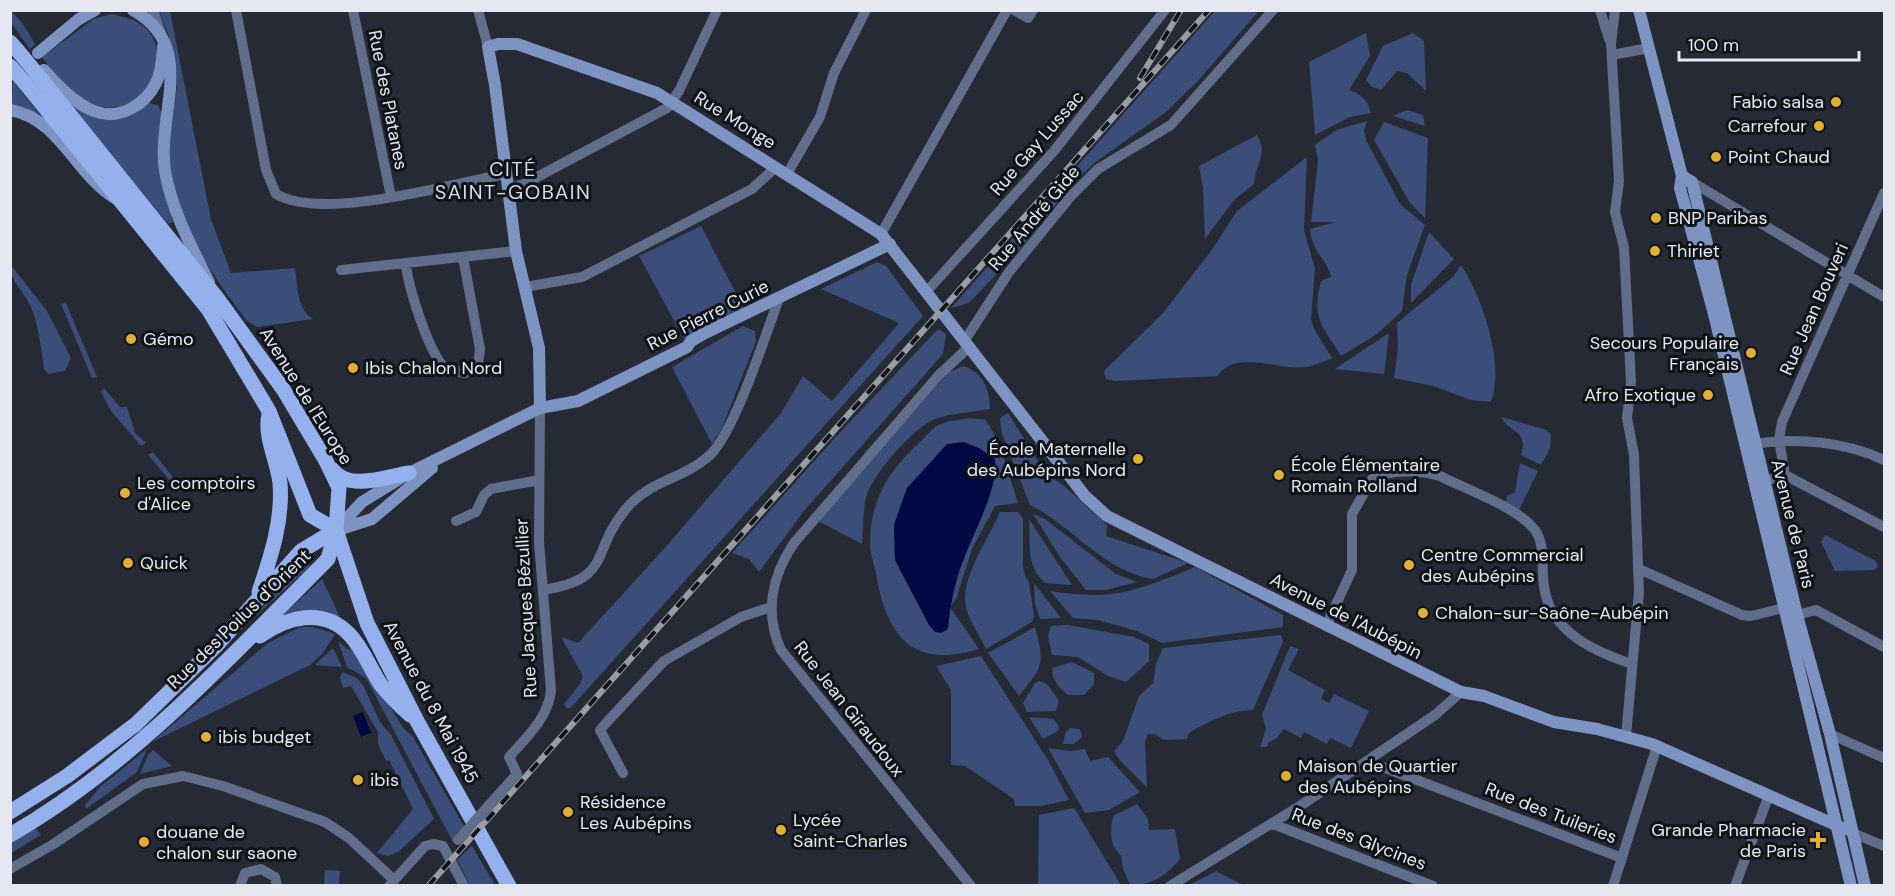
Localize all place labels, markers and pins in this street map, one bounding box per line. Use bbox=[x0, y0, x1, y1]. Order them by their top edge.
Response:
place label: Fabio salsa bbox=[1732, 90, 1824, 114]
marker: Fabio salsa bbox=[1829, 95, 1843, 109]
place label: Carrefour bbox=[1728, 114, 1807, 138]
marker: Carrefour bbox=[1812, 119, 1826, 133]
place label: Point Chaud bbox=[1728, 145, 1830, 169]
marker: Point Chaud bbox=[1709, 150, 1723, 164]
place label: BNP Paribas bbox=[1668, 206, 1767, 230]
marker: BNP Paribas bbox=[1649, 211, 1663, 225]
place label: Thiriet bbox=[1667, 239, 1720, 263]
marker: Thiriet bbox=[1648, 244, 1662, 258]
place label: Gémo bbox=[143, 327, 194, 351]
place label: Secours Populaire Français bbox=[1590, 331, 1739, 376]
marker: Gémo bbox=[124, 332, 138, 346]
marker: Secours Populaire Français bbox=[1744, 346, 1758, 360]
place label: Ibis Chalon Nord bbox=[365, 356, 502, 380]
marker: Ibis Chalon Nord bbox=[346, 361, 360, 375]
place label: Afro Exotique bbox=[1584, 383, 1696, 407]
marker: Afro Exotique bbox=[1701, 388, 1715, 402]
place label: École Maternelle des Aubépins Nord bbox=[967, 437, 1126, 482]
marker: École Maternelle des Aubépins Nord bbox=[1131, 452, 1145, 466]
place label: École Élémentaire Romain Rolland bbox=[1291, 453, 1440, 498]
marker: École Élémentaire Romain Rolland bbox=[1272, 468, 1286, 482]
place label: Les comptoirs d'Alice bbox=[137, 471, 256, 516]
marker: Les comptoirs d'Alice bbox=[118, 486, 132, 500]
place label: Centre Commercial des Aubépins bbox=[1421, 543, 1583, 588]
place label: Quick bbox=[140, 551, 188, 575]
marker: Quick bbox=[121, 556, 135, 570]
marker: Centre Commercial des Aubépins bbox=[1402, 558, 1416, 572]
place label: Chalon-sur-Saône-Aubépin bbox=[1435, 601, 1669, 625]
marker: Chalon-sur-Saône-Aubépin bbox=[1416, 606, 1430, 620]
place label: ibis budget bbox=[218, 725, 311, 749]
marker: ibis budget bbox=[199, 730, 213, 744]
place label: Maison de Quartier des Aubépins bbox=[1298, 754, 1458, 799]
place label: ibis bbox=[370, 768, 399, 792]
marker: Maison de Quartier des Aubépins bbox=[1279, 769, 1293, 783]
marker: ibis bbox=[351, 773, 365, 787]
place label: Résidence Les Aubépins bbox=[580, 790, 692, 835]
marker: Résidence Les Aubépins bbox=[561, 805, 575, 819]
place label: Lycée Saint-Charles bbox=[793, 808, 908, 853]
place label: Grande Pharmacie de Paris bbox=[1651, 818, 1806, 863]
place label: douane de chalon sur saone bbox=[156, 820, 297, 865]
marker: Lycée Saint-Charles bbox=[774, 823, 788, 837]
marker: Grande Pharmacie de Paris bbox=[1811, 833, 1825, 847]
marker: douane de chalon sur saone bbox=[137, 835, 151, 849]

